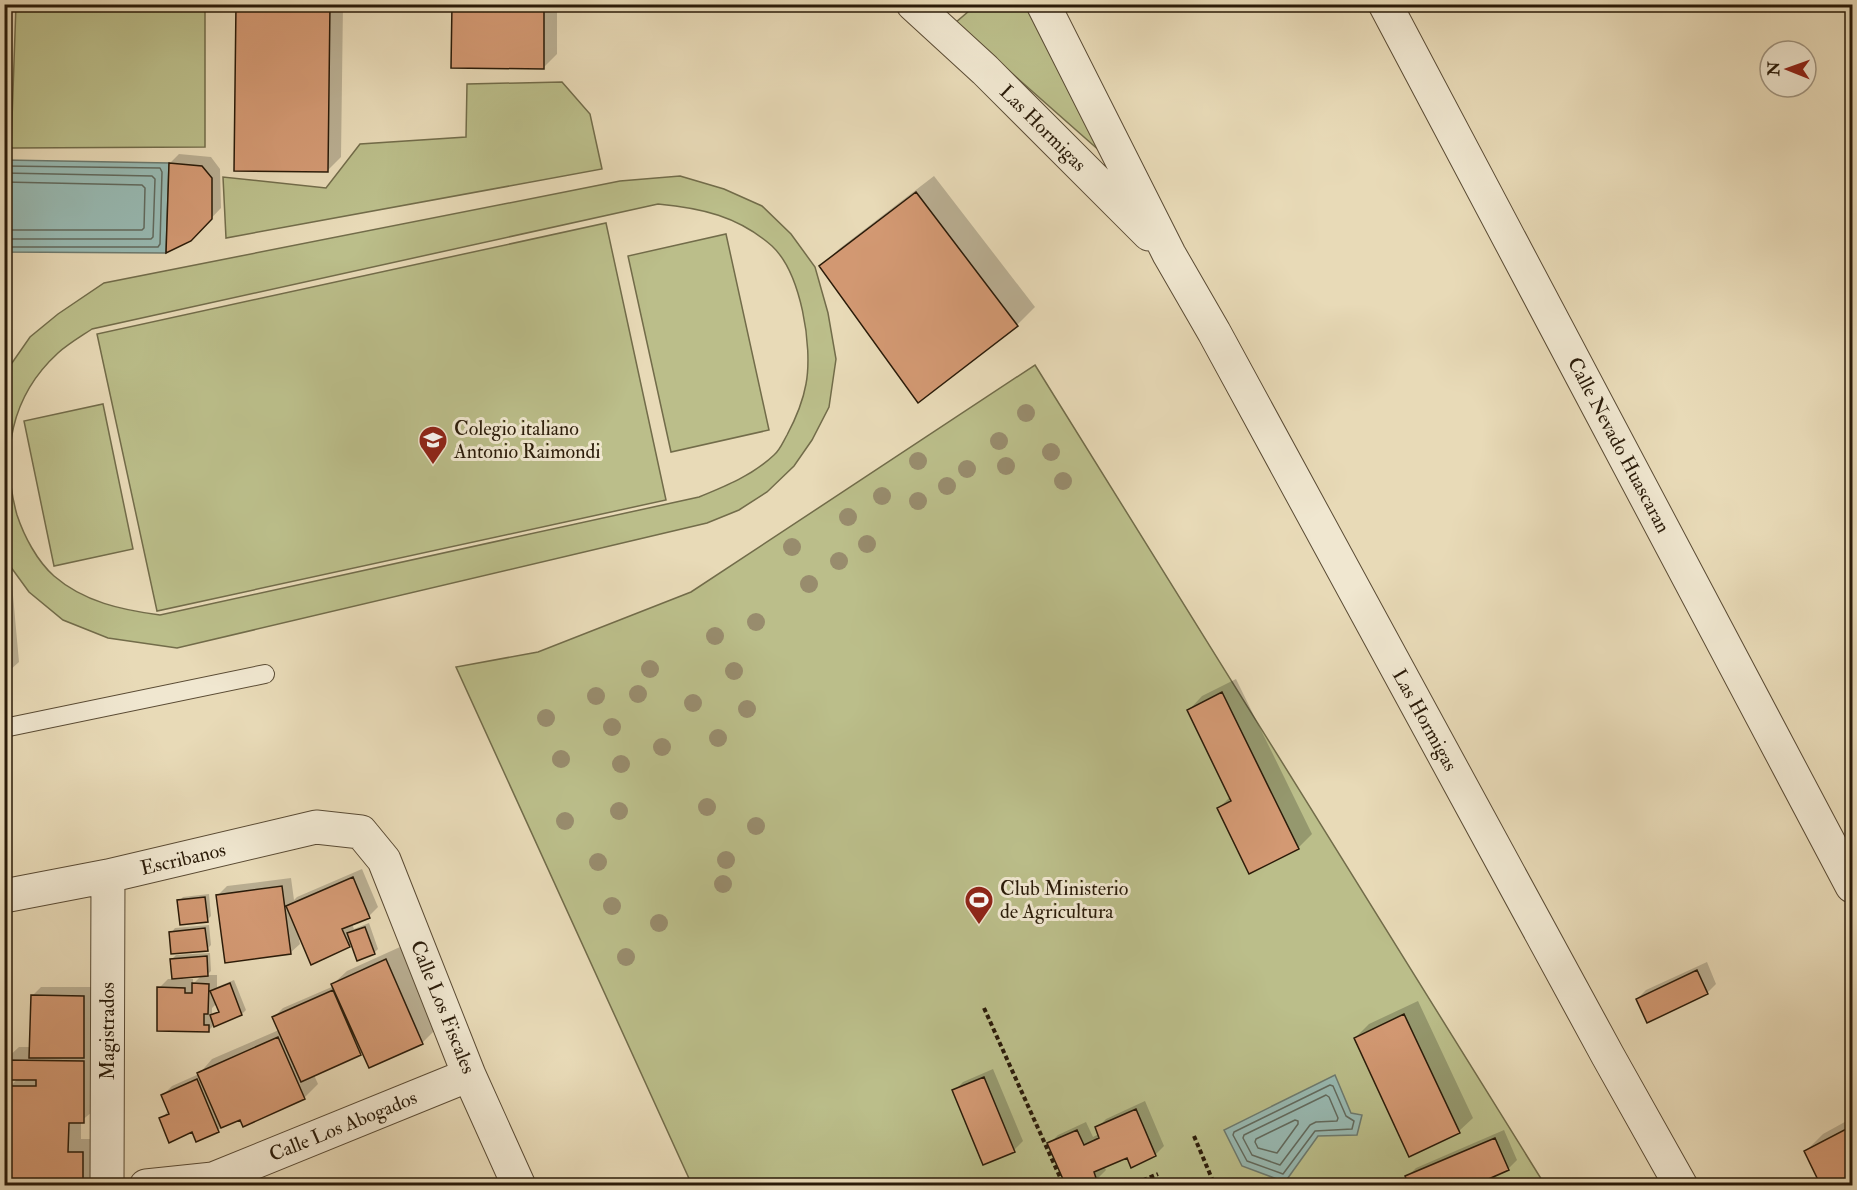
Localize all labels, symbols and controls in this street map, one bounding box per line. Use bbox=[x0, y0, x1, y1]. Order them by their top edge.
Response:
north arrow bbox=[1758, 39, 1818, 99]
text: N bbox=[1764, 61, 1784, 77]
street label: Las Hormigas bbox=[994, 79, 1092, 177]
street label: Calle Nevado Huascaran bbox=[1562, 353, 1676, 537]
place label: Colegio italiano Antonio Raimondi bbox=[453, 416, 601, 464]
school or university icon: Colegio italiano Antonio Raimondi bbox=[417, 424, 449, 466]
street label: Las Hormigas bbox=[1387, 665, 1463, 775]
street label: Escribanos bbox=[138, 837, 228, 881]
place label: Club Ministerio de Agricultura bbox=[1000, 876, 1128, 924]
sports icon: Club Ministerio de Agricultura bbox=[963, 884, 995, 926]
street label: Calle Los Fiscales bbox=[405, 937, 481, 1078]
street label: Magistrados bbox=[95, 982, 120, 1080]
street label: Calle Los Abogados bbox=[265, 1085, 421, 1167]

